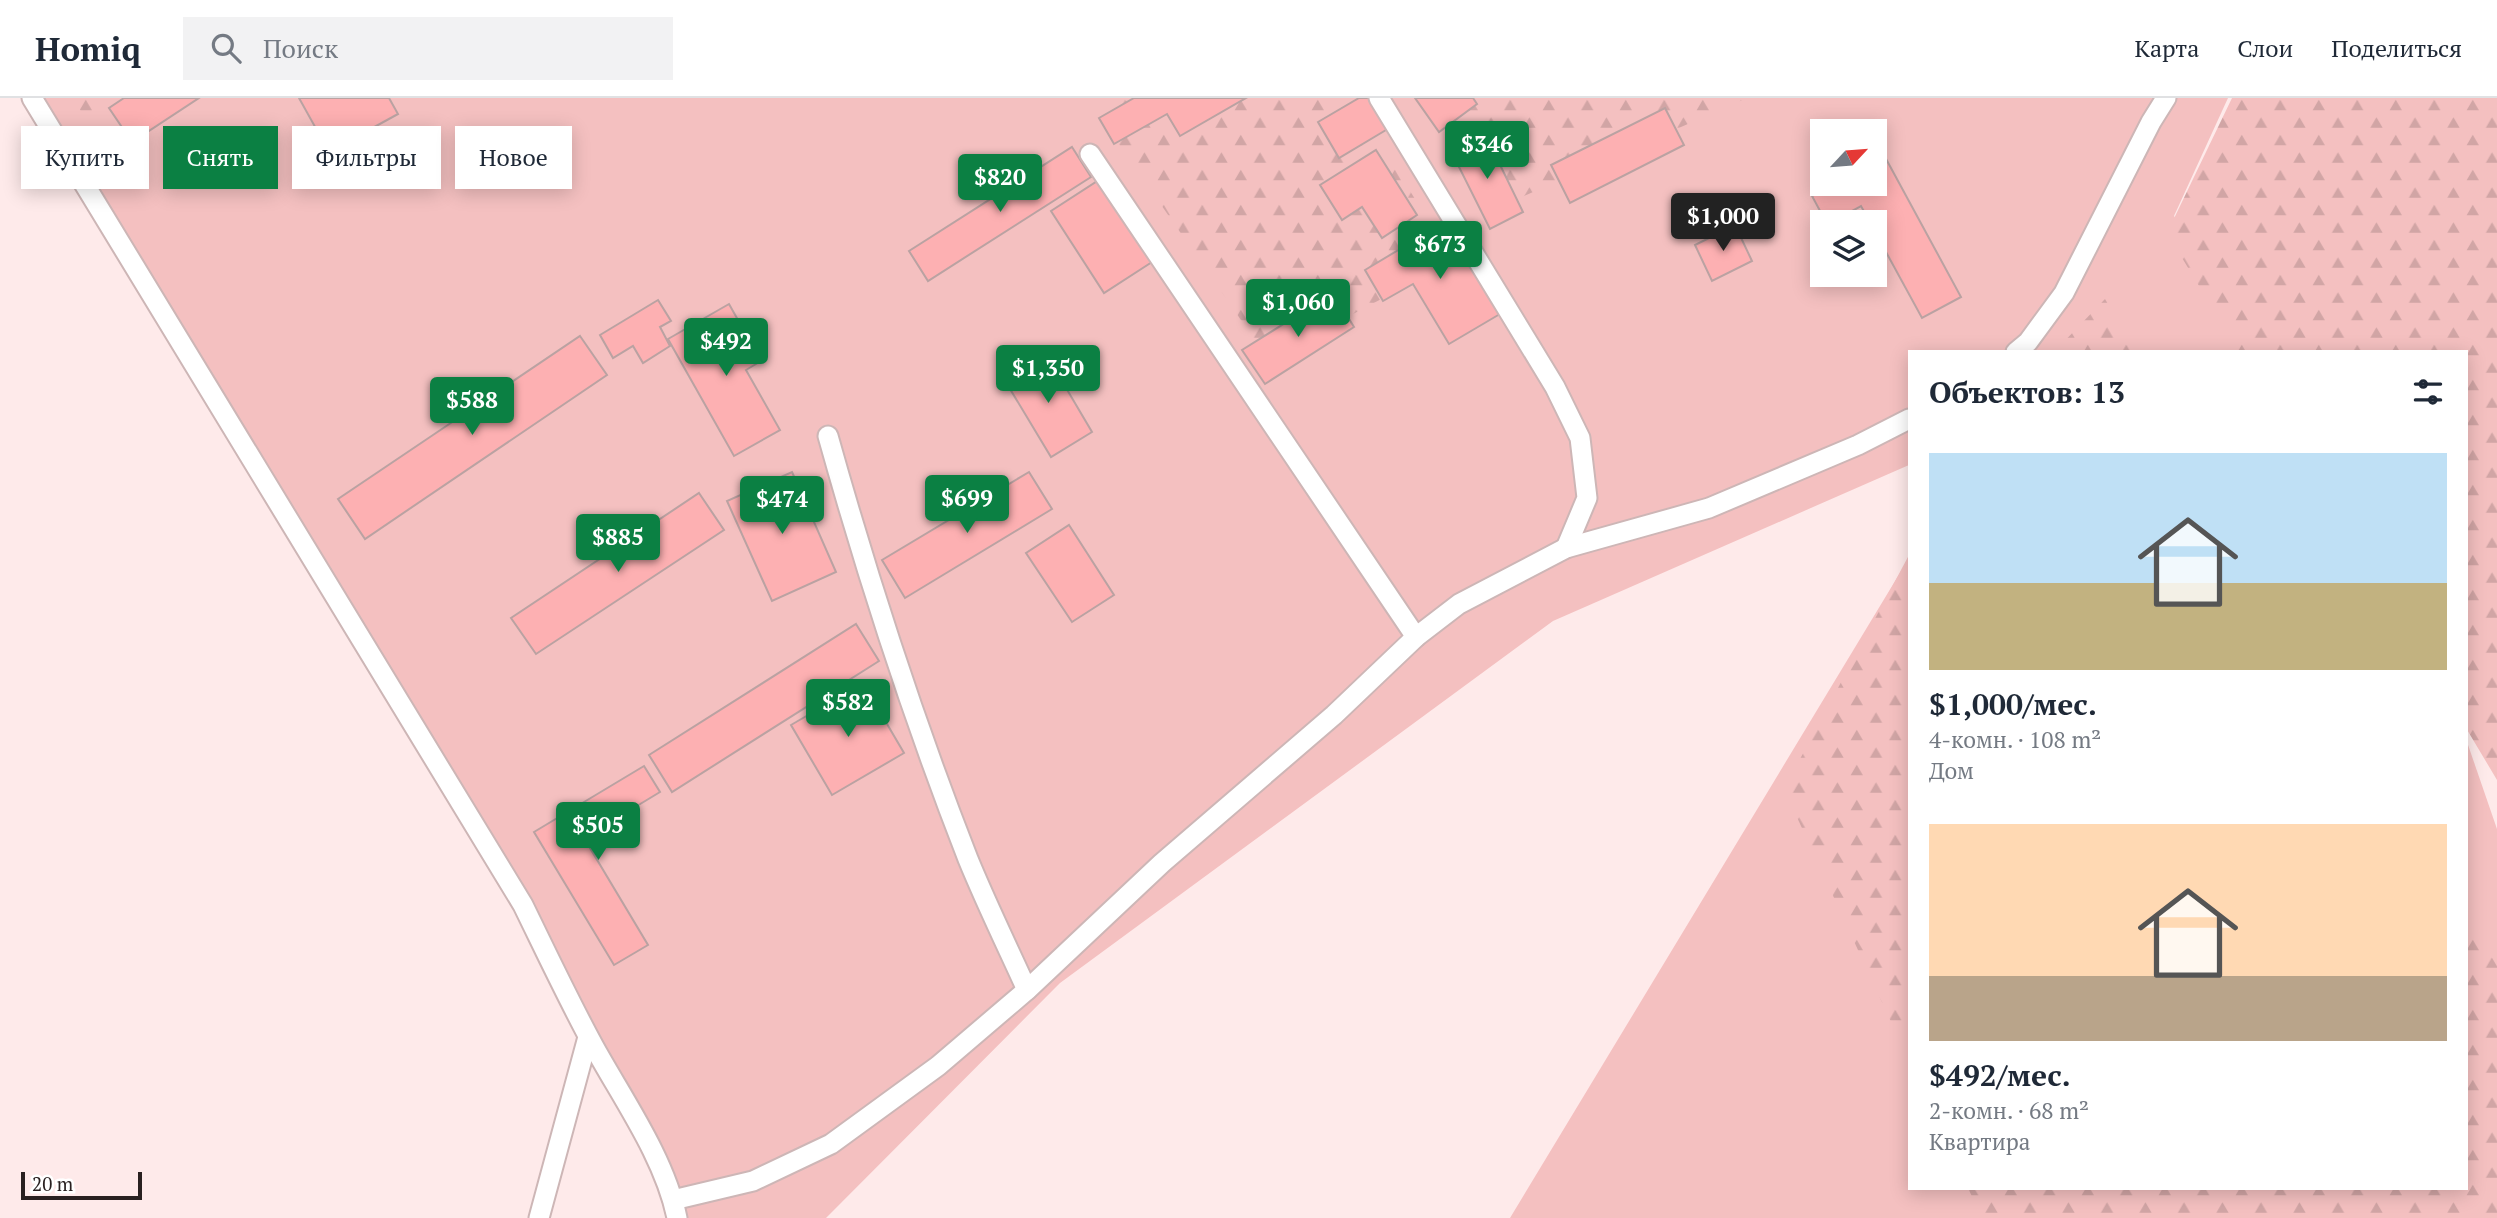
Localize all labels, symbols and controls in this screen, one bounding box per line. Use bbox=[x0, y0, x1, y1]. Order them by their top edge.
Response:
search box bbox=[183, 17, 673, 80]
text: Homiq bbox=[35, 27, 141, 70]
icon: search bbox=[207, 29, 245, 67]
text: Поиск bbox=[263, 31, 338, 65]
text: Карта bbox=[2134, 32, 2199, 64]
text: Слои bbox=[2237, 32, 2293, 64]
text: Поделиться bbox=[2331, 32, 2462, 64]
north arrow bbox=[1810, 119, 1886, 196]
map controls bbox=[1810, 119, 1887, 287]
pin: $346 bbox=[1446, 122, 1528, 181]
chip: Купить bbox=[21, 126, 149, 189]
chip: Снять bbox=[163, 126, 278, 189]
chip: Фильтры bbox=[292, 126, 441, 189]
chip: Новое bbox=[455, 126, 572, 189]
text: $346 bbox=[1461, 128, 1513, 159]
pin: $820 bbox=[959, 155, 1041, 214]
text: $820 bbox=[974, 161, 1026, 192]
pin: $1,000 bbox=[1666, 194, 1780, 253]
text: $1,000 bbox=[1687, 200, 1759, 231]
button: layers bbox=[1810, 210, 1887, 287]
pin: $673 bbox=[1399, 222, 1481, 281]
text: $673 bbox=[1414, 228, 1466, 259]
pin: $1,060 bbox=[1241, 280, 1355, 339]
text: $1,060 bbox=[1262, 286, 1334, 317]
pin: $492 bbox=[685, 318, 767, 378]
text: $492 bbox=[700, 325, 752, 356]
pin: $1,350 bbox=[991, 345, 1105, 405]
text: $1,350 bbox=[1012, 352, 1084, 383]
text: Объектов: 13 bbox=[1929, 372, 2125, 412]
icon: filters bbox=[2409, 373, 2447, 411]
pin: $588 bbox=[431, 378, 513, 437]
text: $588 bbox=[446, 384, 498, 415]
pin: $474 bbox=[741, 476, 823, 536]
pin: $699 bbox=[926, 476, 1008, 535]
text: $699 bbox=[941, 482, 993, 513]
text: $474 bbox=[756, 483, 808, 514]
icon: home bbox=[2125, 499, 2251, 625]
pin: $885 bbox=[577, 514, 659, 574]
text: $885 bbox=[592, 521, 644, 552]
pin: $582 bbox=[807, 680, 889, 739]
text: $1,000/мес. bbox=[1929, 684, 2097, 724]
text: $582 bbox=[822, 686, 874, 717]
text: 4-комн. · 108 m² bbox=[1929, 724, 2101, 755]
text: Дом bbox=[1929, 755, 1974, 786]
pin: $505 bbox=[557, 802, 639, 862]
text: $505 bbox=[572, 809, 624, 840]
icon: home bbox=[2125, 870, 2251, 996]
text: $492/мес. bbox=[1929, 1055, 2071, 1095]
text: 2-комн. · 68 m² bbox=[1929, 1095, 2089, 1126]
text: Квартира bbox=[1929, 1126, 2030, 1157]
scale bar bbox=[21, 1169, 142, 1201]
text: 20 m bbox=[32, 1171, 73, 1196]

